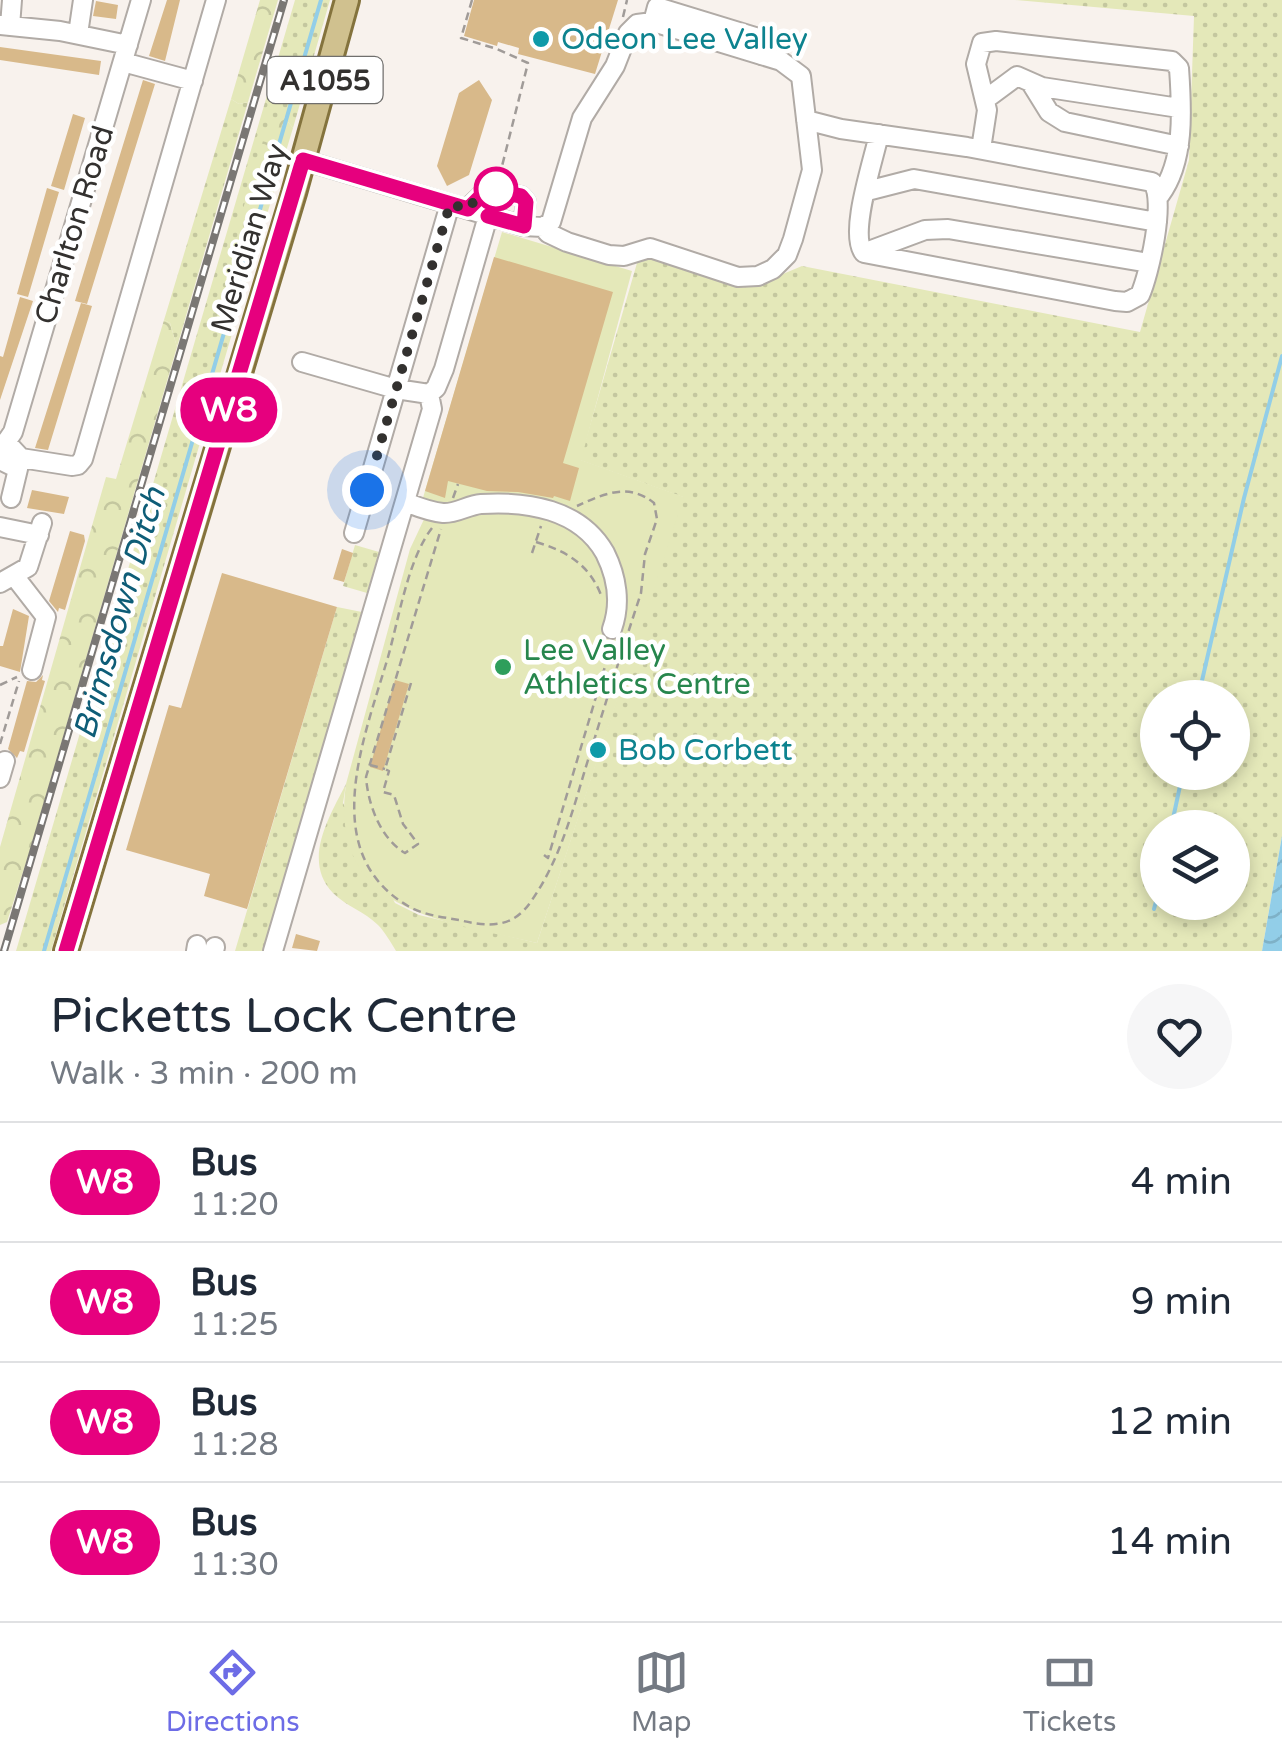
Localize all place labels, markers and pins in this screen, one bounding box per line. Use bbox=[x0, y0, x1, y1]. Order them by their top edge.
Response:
place label: Odeon Lee Valley bbox=[561, 21, 808, 58]
marker: Odeon Lee Valley bbox=[530, 28, 552, 50]
unlabelled marker bbox=[475, 168, 517, 210]
place label: Lee Valley Athletics Centre bbox=[523, 632, 751, 703]
marker: Lee Valley Athletics Centre bbox=[492, 656, 514, 678]
place label: Bob Corbett bbox=[618, 732, 793, 769]
marker: Bob Corbett bbox=[587, 739, 609, 761]

